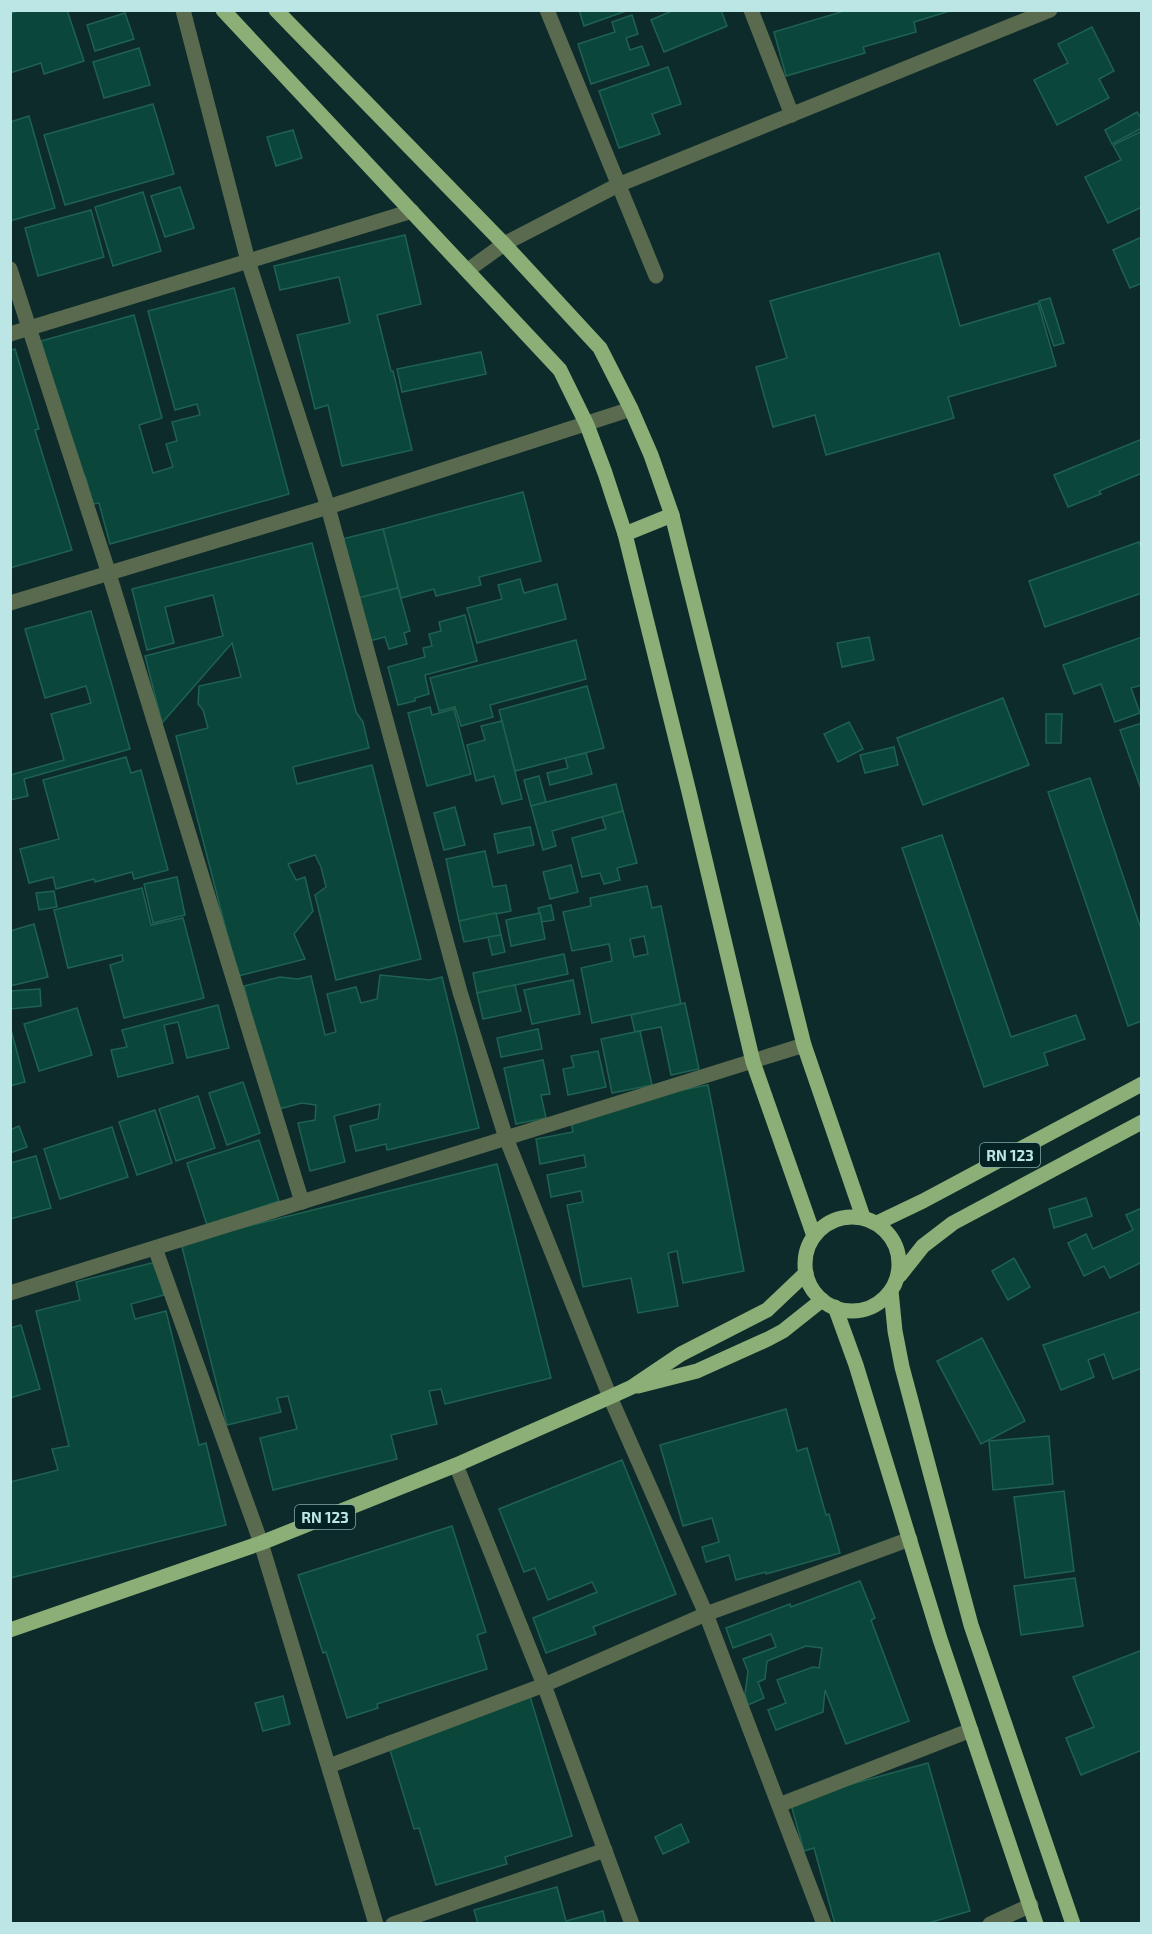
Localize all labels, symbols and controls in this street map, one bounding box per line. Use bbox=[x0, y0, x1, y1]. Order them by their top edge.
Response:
road number: RN 123 bbox=[980, 1143, 1040, 1167]
road number: RN 123 bbox=[295, 1505, 355, 1529]

